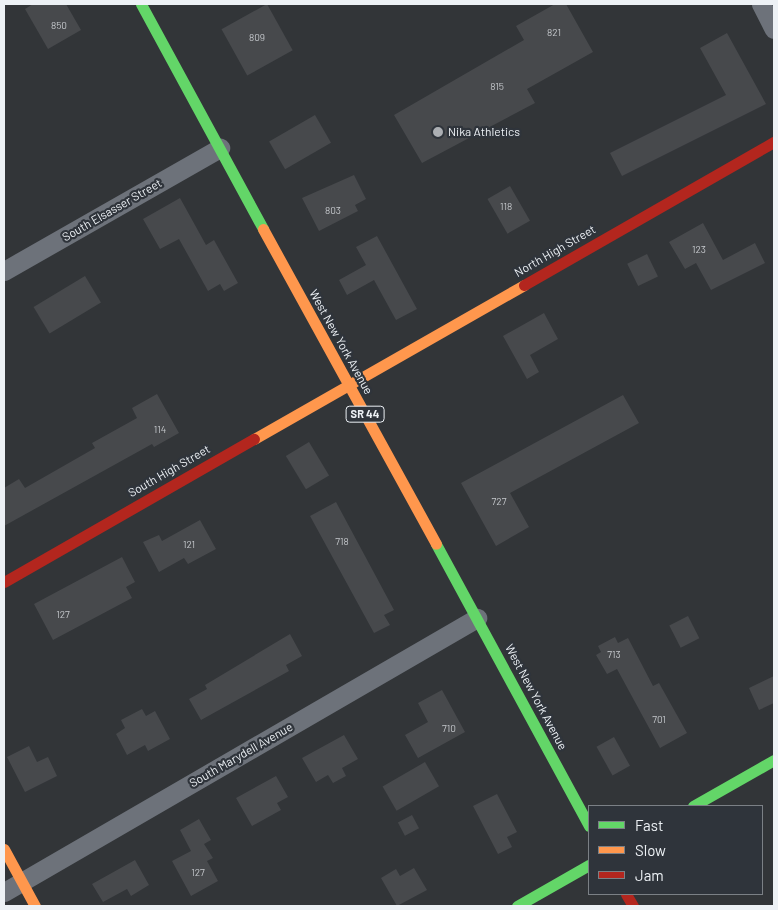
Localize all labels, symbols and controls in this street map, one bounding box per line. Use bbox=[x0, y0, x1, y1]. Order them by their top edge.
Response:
house number: 850 bbox=[51, 20, 67, 32]
house number: 821 bbox=[547, 27, 561, 39]
house number: 809 bbox=[249, 32, 265, 44]
house number: 815 bbox=[490, 81, 504, 93]
place label: Nika Athletics bbox=[448, 125, 520, 139]
marker: Nika Athletics bbox=[432, 126, 444, 138]
street label: South Elsasser Street bbox=[60, 176, 164, 244]
house number: 118 bbox=[500, 201, 512, 213]
house number: 803 bbox=[325, 205, 341, 217]
street label: North High Street bbox=[512, 222, 598, 280]
house number: 123 bbox=[692, 244, 706, 256]
street label: West New York Avenue bbox=[306, 287, 376, 397]
road number: SR 44 bbox=[345, 406, 385, 422]
house number: 114 bbox=[154, 424, 166, 436]
street label: South High Street bbox=[125, 442, 213, 500]
house number: 727 bbox=[492, 496, 506, 508]
house number: 718 bbox=[335, 536, 349, 548]
house number: 121 bbox=[183, 539, 195, 551]
house number: 127 bbox=[56, 609, 70, 621]
street label: West New York Avenue bbox=[502, 642, 570, 752]
house number: 713 bbox=[607, 649, 621, 661]
house number: 701 bbox=[652, 714, 666, 726]
street label: South Marydell Avenue bbox=[187, 720, 295, 790]
house number: 710 bbox=[442, 723, 456, 735]
legend bbox=[588, 805, 763, 895]
text: Fast bbox=[635, 816, 663, 834]
text: Slow bbox=[635, 841, 666, 859]
text: Jam bbox=[635, 866, 664, 884]
house number: 127 bbox=[191, 867, 205, 879]

